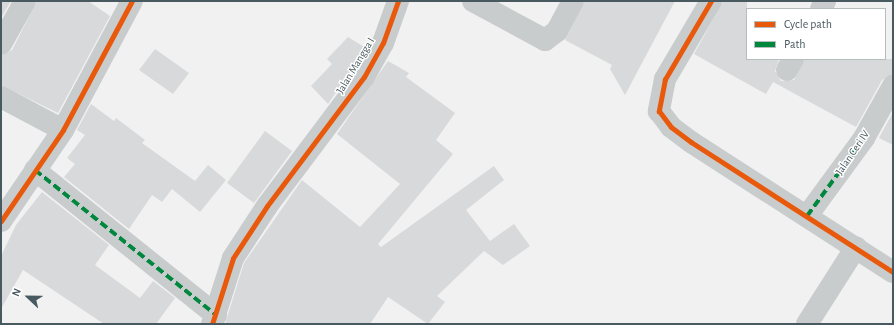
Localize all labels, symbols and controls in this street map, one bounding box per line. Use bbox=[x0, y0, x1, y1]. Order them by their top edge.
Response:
legend bbox=[746, 8, 886, 60]
text: Cycle path bbox=[784, 18, 832, 30]
street label: Jalan Mangga I bbox=[334, 36, 378, 96]
text: Path bbox=[784, 38, 806, 50]
street label: Jalan Ceri IV bbox=[833, 128, 873, 178]
north arrow bbox=[8, 277, 48, 317]
text: N bbox=[10, 287, 23, 298]

